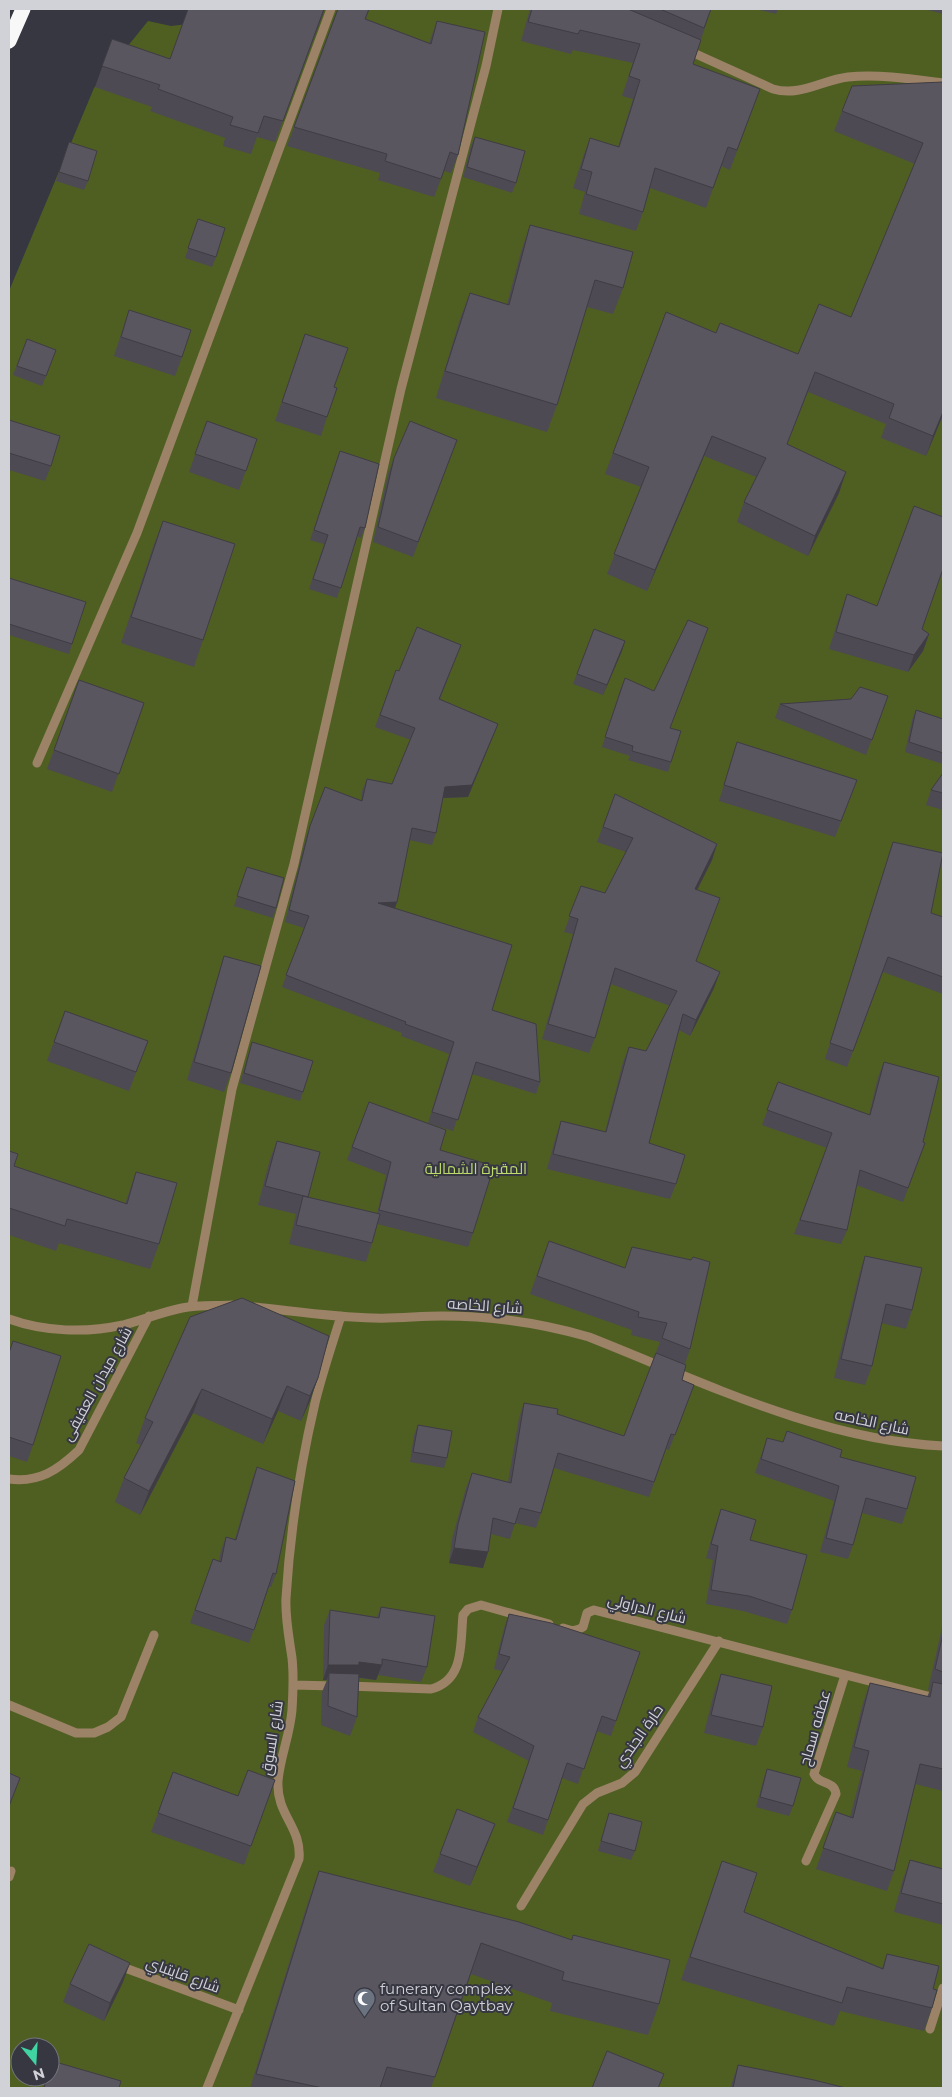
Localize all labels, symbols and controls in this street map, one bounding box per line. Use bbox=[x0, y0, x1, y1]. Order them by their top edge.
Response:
park label: المقبرة الشمالية bbox=[425, 1159, 527, 1178]
street label: شارع الخاصه bbox=[447, 1293, 523, 1320]
street label: شارع ميدان العفيفى bbox=[57, 1323, 138, 1445]
street label: شارع الخاصه bbox=[833, 1404, 911, 1441]
street label: شارع الدراولي bbox=[605, 1590, 689, 1630]
street label: عطفه سماح bbox=[795, 1688, 836, 1769]
street label: شارع السوق bbox=[256, 1699, 289, 1777]
street label: حارة الجندي bbox=[610, 1701, 670, 1773]
street label: شارع قايتباي bbox=[143, 1952, 223, 1999]
place label: funerary complex of Sultan Qaytbay bbox=[380, 1979, 513, 2015]
mosque icon: funerary complex of Sultan Qaytbay bbox=[352, 1986, 376, 2017]
north arrow bbox=[10, 2037, 60, 2087]
text: N bbox=[31, 2064, 47, 2085]

